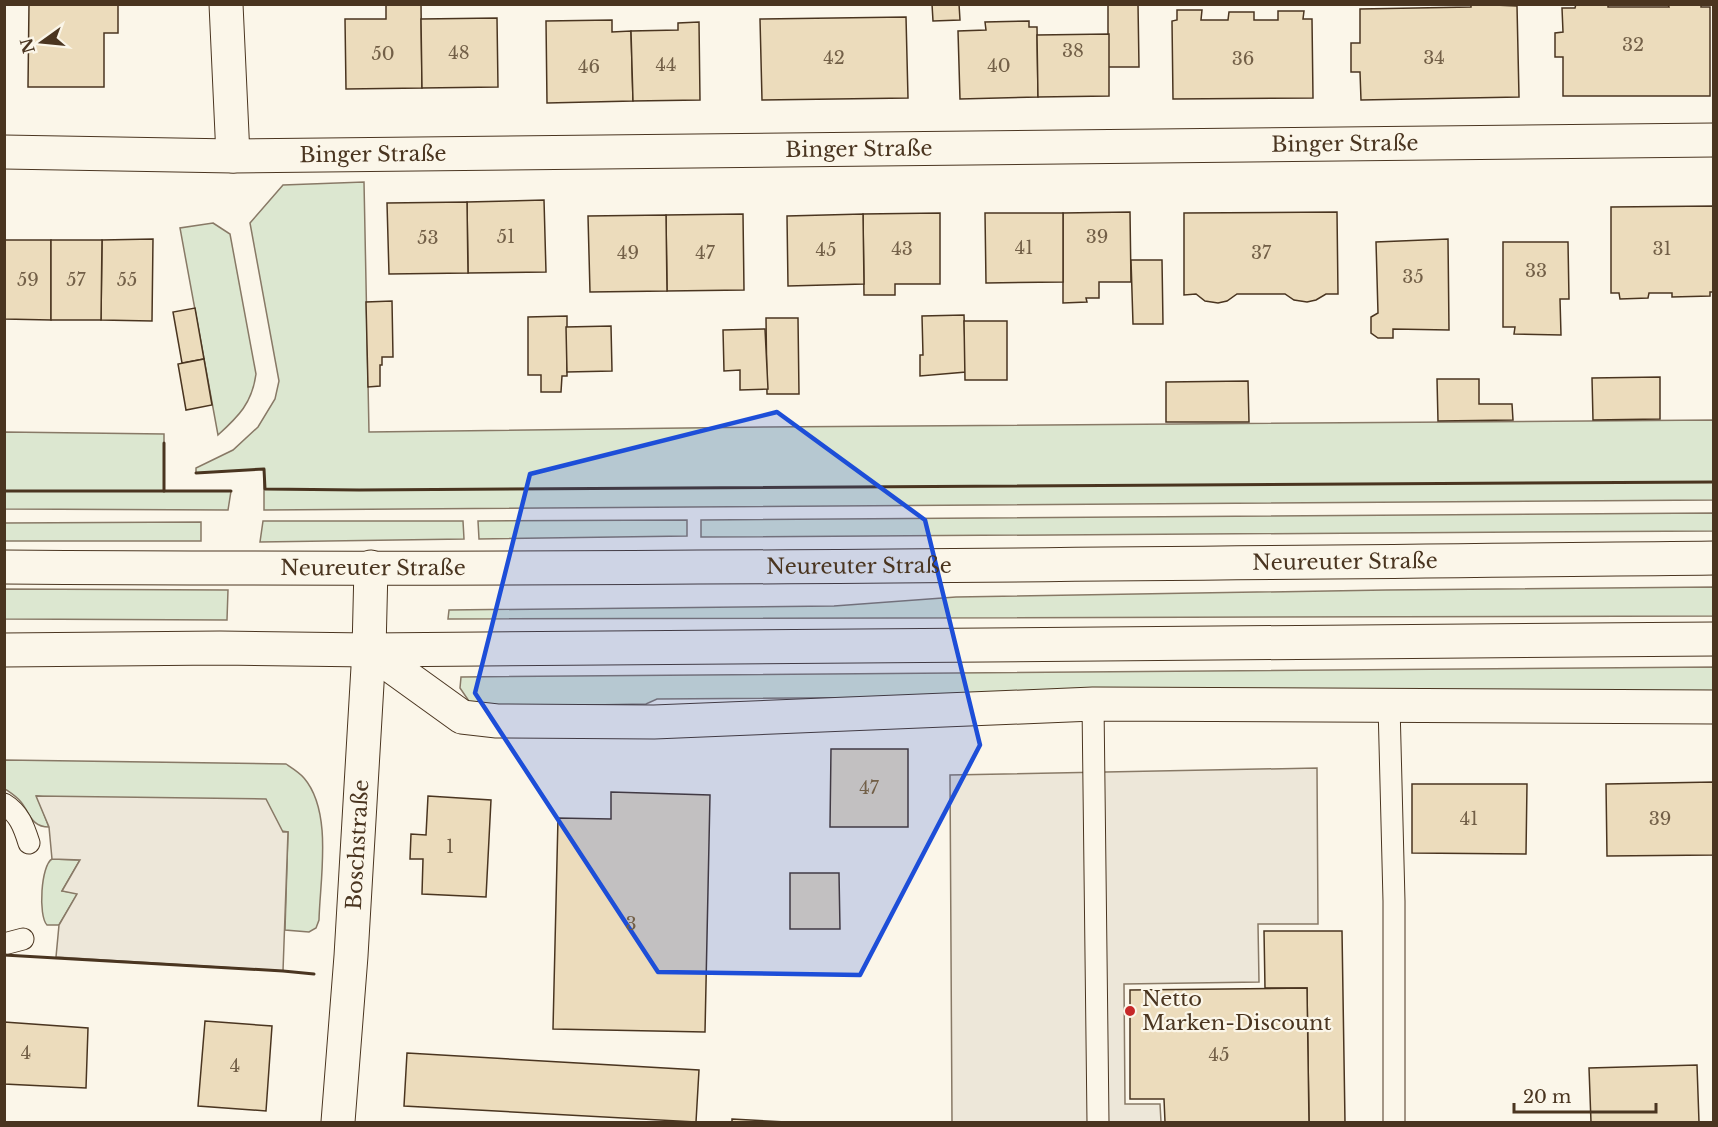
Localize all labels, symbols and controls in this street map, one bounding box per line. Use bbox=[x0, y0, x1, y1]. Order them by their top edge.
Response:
north arrow bbox=[12, 12, 72, 72]
house number: 32 bbox=[1622, 34, 1644, 56]
text: N bbox=[16, 36, 39, 56]
house number: 38 bbox=[1062, 40, 1084, 62]
house number: 48 bbox=[448, 42, 470, 64]
house number: 50 bbox=[371, 43, 395, 65]
house number: 42 bbox=[823, 47, 845, 69]
house number: 34 bbox=[1423, 47, 1445, 69]
house number: 36 bbox=[1232, 48, 1254, 70]
house number: 44 bbox=[655, 54, 677, 76]
house number: 40 bbox=[987, 55, 1011, 77]
house number: 46 bbox=[578, 56, 600, 78]
street label: Binger Straße bbox=[1271, 130, 1419, 158]
street label: Binger Straße bbox=[785, 135, 933, 163]
street label: Binger Straße bbox=[299, 141, 447, 168]
house number: 51 bbox=[497, 226, 515, 248]
house number: 39 bbox=[1086, 226, 1108, 248]
house number: 53 bbox=[417, 227, 439, 249]
house number: 41 bbox=[1015, 237, 1033, 259]
house number: 43 bbox=[891, 238, 913, 260]
house number: 31 bbox=[1652, 238, 1672, 260]
house number: 45 bbox=[816, 239, 836, 261]
house number: 49 bbox=[617, 242, 639, 264]
house number: 47 bbox=[695, 242, 716, 264]
house number: 37 bbox=[1251, 242, 1272, 264]
house number: 33 bbox=[1525, 260, 1547, 282]
house number: 35 bbox=[1402, 266, 1424, 288]
house number: 59 bbox=[17, 269, 39, 291]
house number: 57 bbox=[66, 269, 87, 291]
house number: 55 bbox=[117, 269, 137, 291]
street label: Neureuter Straße bbox=[1252, 548, 1438, 576]
street label: Neureuter Straße bbox=[766, 553, 952, 580]
street label: Neureuter Straße bbox=[280, 555, 466, 581]
house number: 47 bbox=[859, 777, 880, 799]
street label: Boschstraße bbox=[341, 779, 374, 911]
house number: 41 bbox=[1460, 808, 1478, 830]
house number: 39 bbox=[1649, 808, 1671, 830]
house number: 1 bbox=[446, 836, 454, 858]
house number: 3 bbox=[625, 913, 637, 935]
place label: Netto Marken-Discount bbox=[1142, 986, 1331, 1036]
marker: Netto Marken-Discount bbox=[1123, 1004, 1137, 1018]
house number: 4 bbox=[21, 1042, 31, 1064]
house number: 45 bbox=[1209, 1044, 1229, 1066]
house number: 4 bbox=[230, 1055, 240, 1077]
scale bar bbox=[1514, 1076, 1656, 1114]
text: 20 m bbox=[1523, 1086, 1571, 1108]

